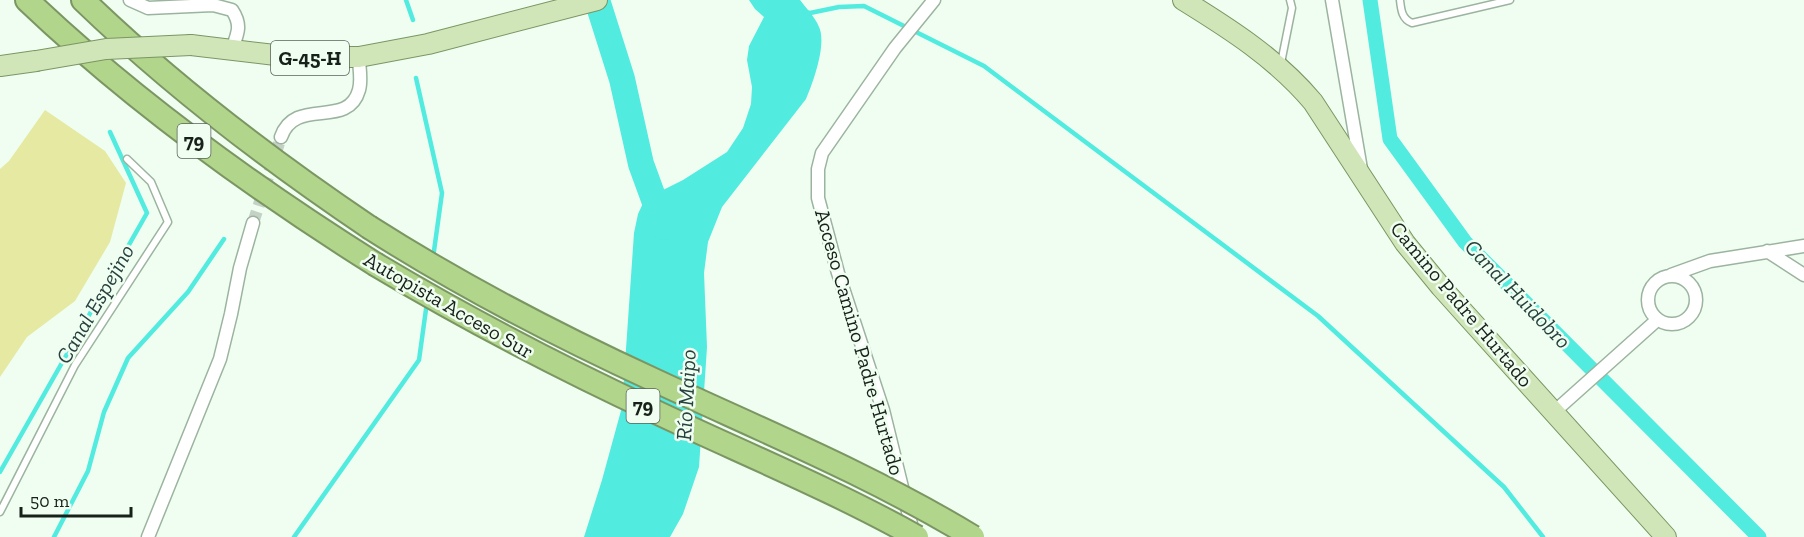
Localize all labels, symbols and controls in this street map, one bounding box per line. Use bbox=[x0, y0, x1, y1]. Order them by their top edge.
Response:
road number: G-45-H bbox=[271, 41, 349, 75]
road number: 79 bbox=[178, 124, 210, 158]
street label: Acceso Camino Padre Hurtado bbox=[810, 206, 910, 478]
street label: Camino Padre Hurtado bbox=[1385, 216, 1539, 392]
water label: Canal Huidobro bbox=[1459, 234, 1577, 354]
water label: Canal Espejino bbox=[50, 239, 140, 369]
street label: Autopista Acceso Sur bbox=[360, 246, 538, 364]
water label: Río Maipo bbox=[670, 349, 702, 441]
road number: 79 bbox=[626, 389, 660, 423]
scale bar bbox=[21, 480, 130, 518]
text: 50 m bbox=[30, 490, 70, 512]

